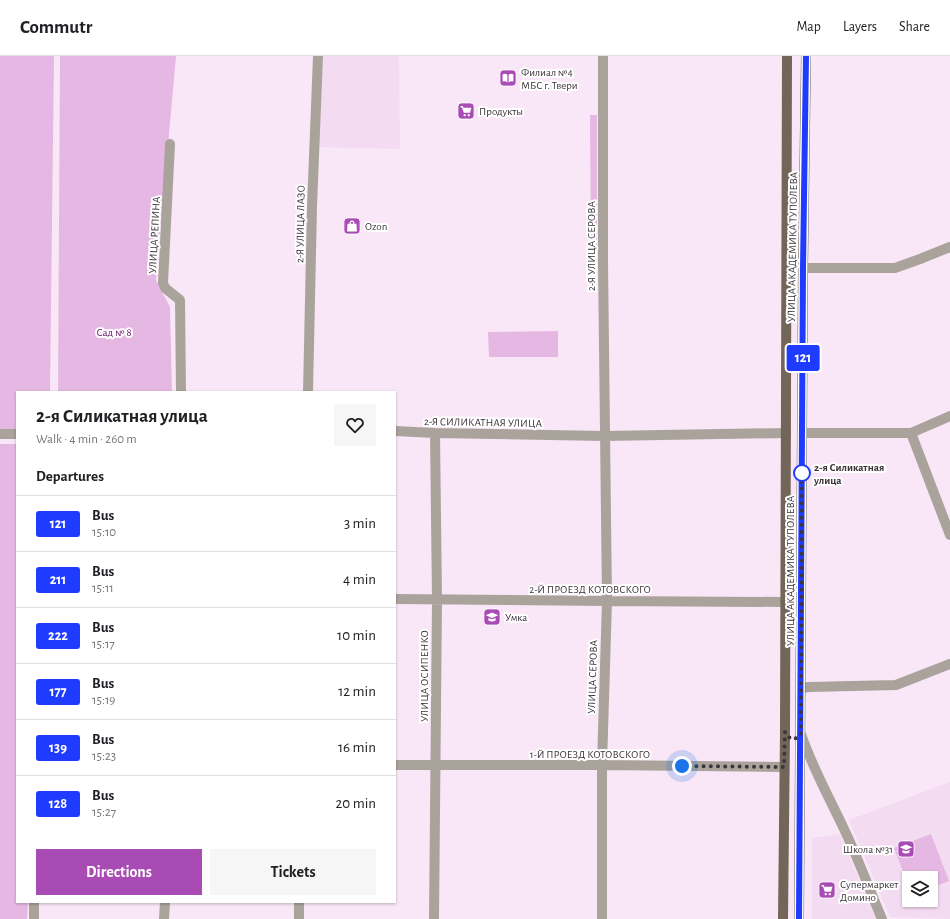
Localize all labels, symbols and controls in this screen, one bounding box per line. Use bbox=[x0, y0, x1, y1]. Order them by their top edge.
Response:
text: Commutr bbox=[20, 18, 92, 37]
text: Map bbox=[796, 20, 821, 34]
text: Layers bbox=[843, 20, 877, 34]
text: Share bbox=[899, 20, 930, 34]
place label: Филиал №4 МБС г. Твери bbox=[521, 67, 578, 91]
library icon: Филиал №4 МБС г. Твери bbox=[498, 68, 518, 88]
supermarket icon: Продукты bbox=[456, 101, 476, 121]
place label: Продукты bbox=[479, 106, 523, 117]
street label: УЛИЦА АКАДЕМИКА ТУПОЛЕВА bbox=[786, 171, 799, 322]
street label: 2-Я УЛИЦА ЛАЗО bbox=[294, 185, 307, 263]
street label: УЛИЦА РЕПИНА bbox=[147, 196, 162, 274]
street label: 2-Я УЛИЦА СЕРОВА bbox=[586, 201, 597, 291]
shop icon: Ozon bbox=[342, 216, 362, 236]
place label: Ozon bbox=[365, 221, 387, 232]
park label: Сад № 8 bbox=[96, 327, 132, 338]
line badge: 121 bbox=[780, 345, 826, 371]
text: 121 bbox=[795, 351, 811, 365]
button: heart bbox=[334, 404, 376, 446]
text: 2-я Силикатная улица bbox=[36, 407, 208, 426]
street label: 2-Я СИЛИКАТНАЯ УЛИЦА bbox=[424, 416, 543, 429]
text: Walk · 4 min · 260 m bbox=[36, 433, 137, 446]
place label: 2-я Силикатная улица bbox=[813, 462, 884, 486]
marker: 2-я Силикатная улица bbox=[793, 464, 811, 482]
text: Departures bbox=[36, 469, 104, 484]
street label: УЛИЦА АКАДЕМИКА ТУПОЛЕВА bbox=[785, 495, 796, 646]
text: Bus bbox=[92, 508, 114, 523]
text: 3 min bbox=[344, 516, 376, 531]
text: 121 bbox=[50, 517, 66, 531]
text: 15:10 bbox=[92, 526, 116, 539]
text: Bus bbox=[92, 564, 114, 579]
text: 4 min bbox=[343, 572, 376, 587]
text: 211 bbox=[50, 573, 66, 587]
text: 15:11 bbox=[92, 582, 114, 595]
street label: 2-Й ПРОЕЗД КОТОВСКОГО bbox=[529, 584, 651, 595]
school or university icon: Умка bbox=[482, 607, 502, 627]
place label: Умка bbox=[505, 612, 527, 623]
text: Bus bbox=[92, 620, 114, 635]
text: 10 min bbox=[337, 628, 376, 643]
text: 222 bbox=[48, 629, 68, 643]
street label: УЛИЦА ОСИПЕНКО bbox=[419, 630, 430, 722]
text: 15:17 bbox=[92, 638, 115, 651]
street label: УЛИЦА СЕРОВА bbox=[586, 639, 599, 714]
text: Bus bbox=[92, 676, 114, 691]
text: 12 min bbox=[338, 684, 376, 699]
text: 177 bbox=[49, 685, 67, 699]
text: 15:19 bbox=[92, 694, 115, 707]
text: Bus bbox=[92, 732, 114, 747]
text: 16 min bbox=[338, 740, 376, 755]
text: 139 bbox=[49, 741, 67, 755]
street label: 1-Й ПРОЕЗД КОТОВСКОГО bbox=[530, 749, 650, 760]
text: 15:23 bbox=[92, 750, 116, 763]
your location bbox=[672, 756, 692, 776]
text: Bus bbox=[92, 788, 114, 803]
text: 20 min bbox=[335, 796, 376, 811]
text: 128 bbox=[49, 797, 67, 811]
text: 15:27 bbox=[92, 806, 116, 819]
school or university icon: Школа №31 bbox=[896, 839, 916, 859]
place label: Школа №31 bbox=[843, 844, 893, 855]
button: Directions bbox=[36, 849, 202, 895]
button: Tickets bbox=[210, 849, 376, 895]
map controls bbox=[902, 871, 938, 907]
button: layers bbox=[902, 871, 938, 907]
place label: Супермаркет Домино bbox=[840, 879, 898, 903]
supermarket icon: Супермаркет Домино bbox=[817, 880, 837, 900]

